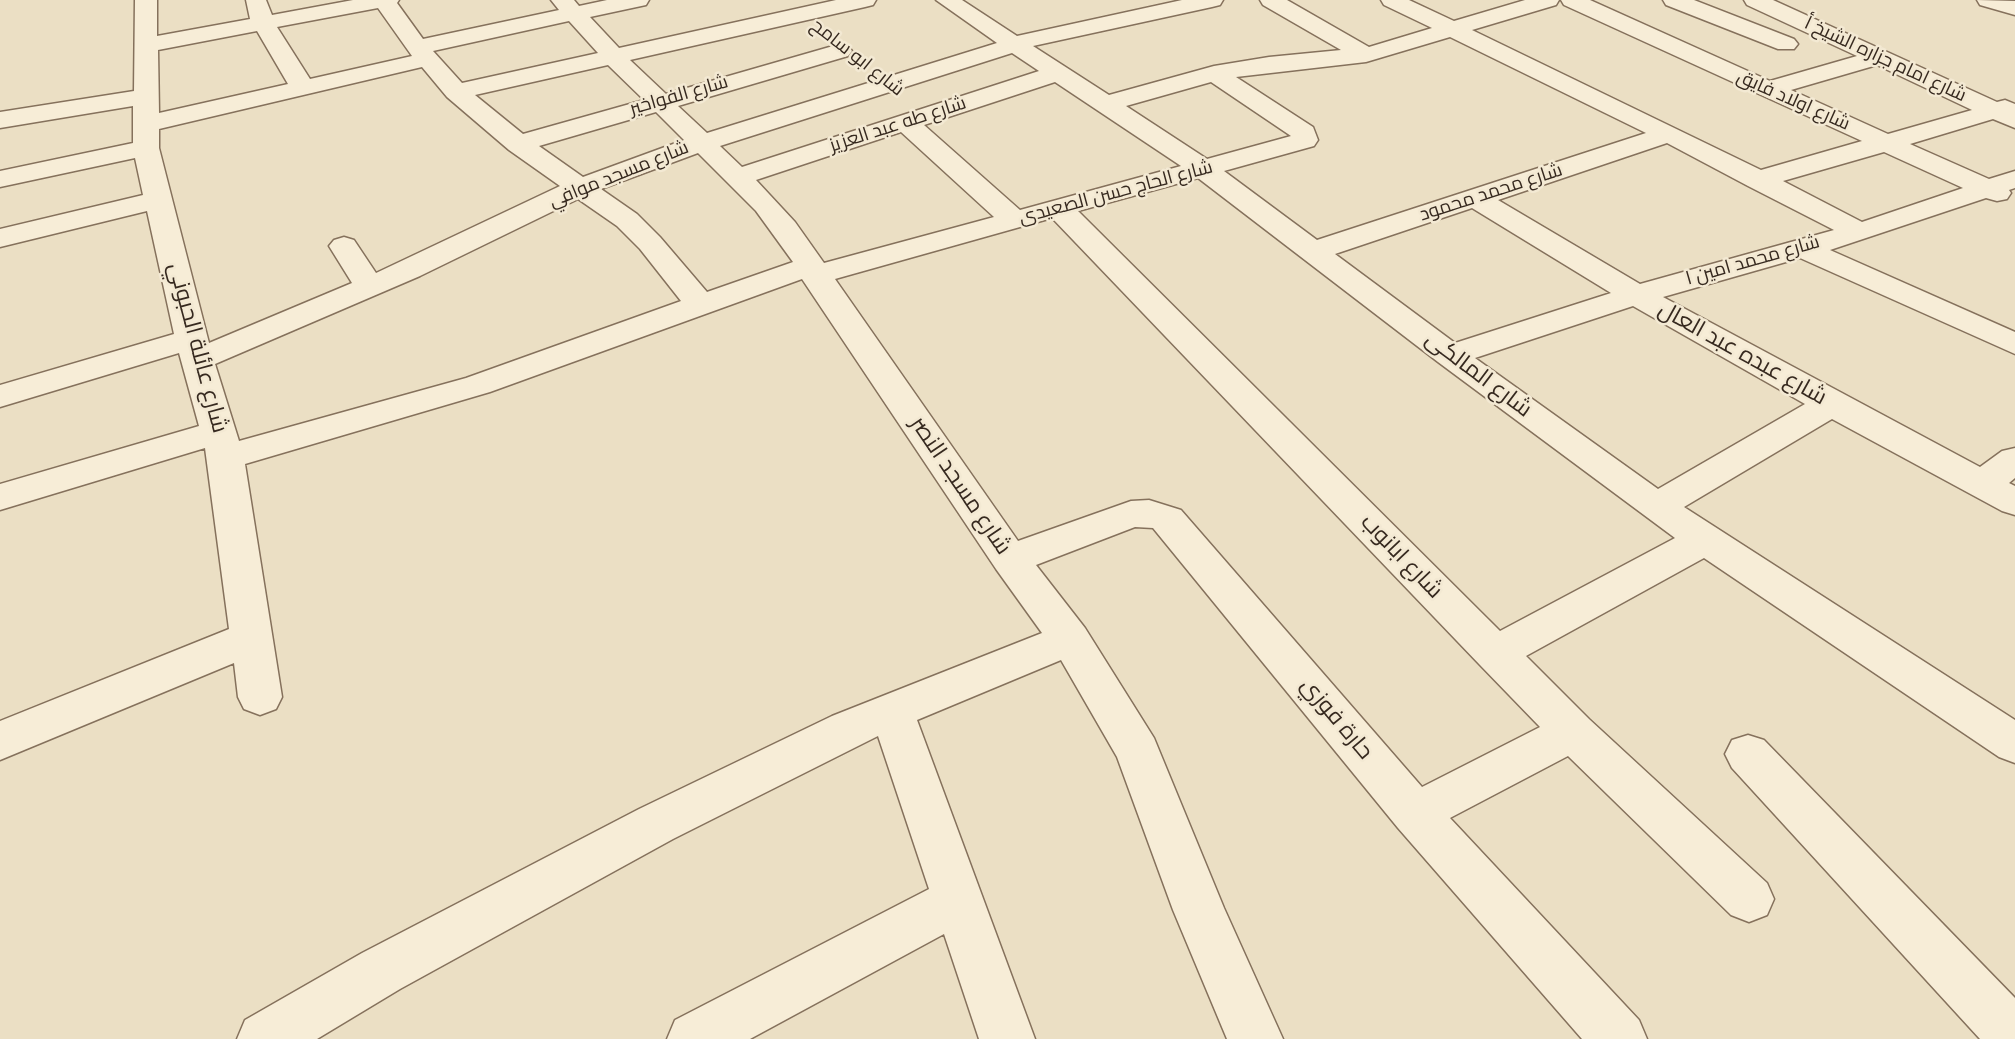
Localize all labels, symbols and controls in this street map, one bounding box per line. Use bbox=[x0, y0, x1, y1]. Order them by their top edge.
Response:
street label: شارع امام جزاره الشيخ أ bbox=[1800, 12, 1970, 108]
street label: شارع ابو سامح bbox=[806, 14, 908, 102]
street label: شارع اولاد فايق bbox=[1733, 66, 1853, 136]
street label: شارع الفواخير bbox=[627, 71, 731, 121]
street label: شارع طه عبد العزيز bbox=[827, 92, 969, 158]
street label: شارع مسجد موافي bbox=[546, 137, 692, 213]
street label: شارع الحاج حسن الصعيدى bbox=[1017, 156, 1215, 230]
street label: شارع محمد محمود bbox=[1417, 159, 1565, 227]
street label: شارع محمد امين ا bbox=[1684, 231, 1822, 291]
street label: شارع عائلة الحبوني bbox=[161, 260, 233, 436]
street label: شارع عبده عبد العال bbox=[1653, 296, 1831, 412]
street label: شارع المالكى bbox=[1419, 326, 1537, 424]
street label: شارع مسجد النصر bbox=[904, 412, 1016, 560]
street label: شارع ابانوب bbox=[1354, 509, 1448, 605]
street label: حارة فوزي bbox=[1294, 672, 1378, 766]

